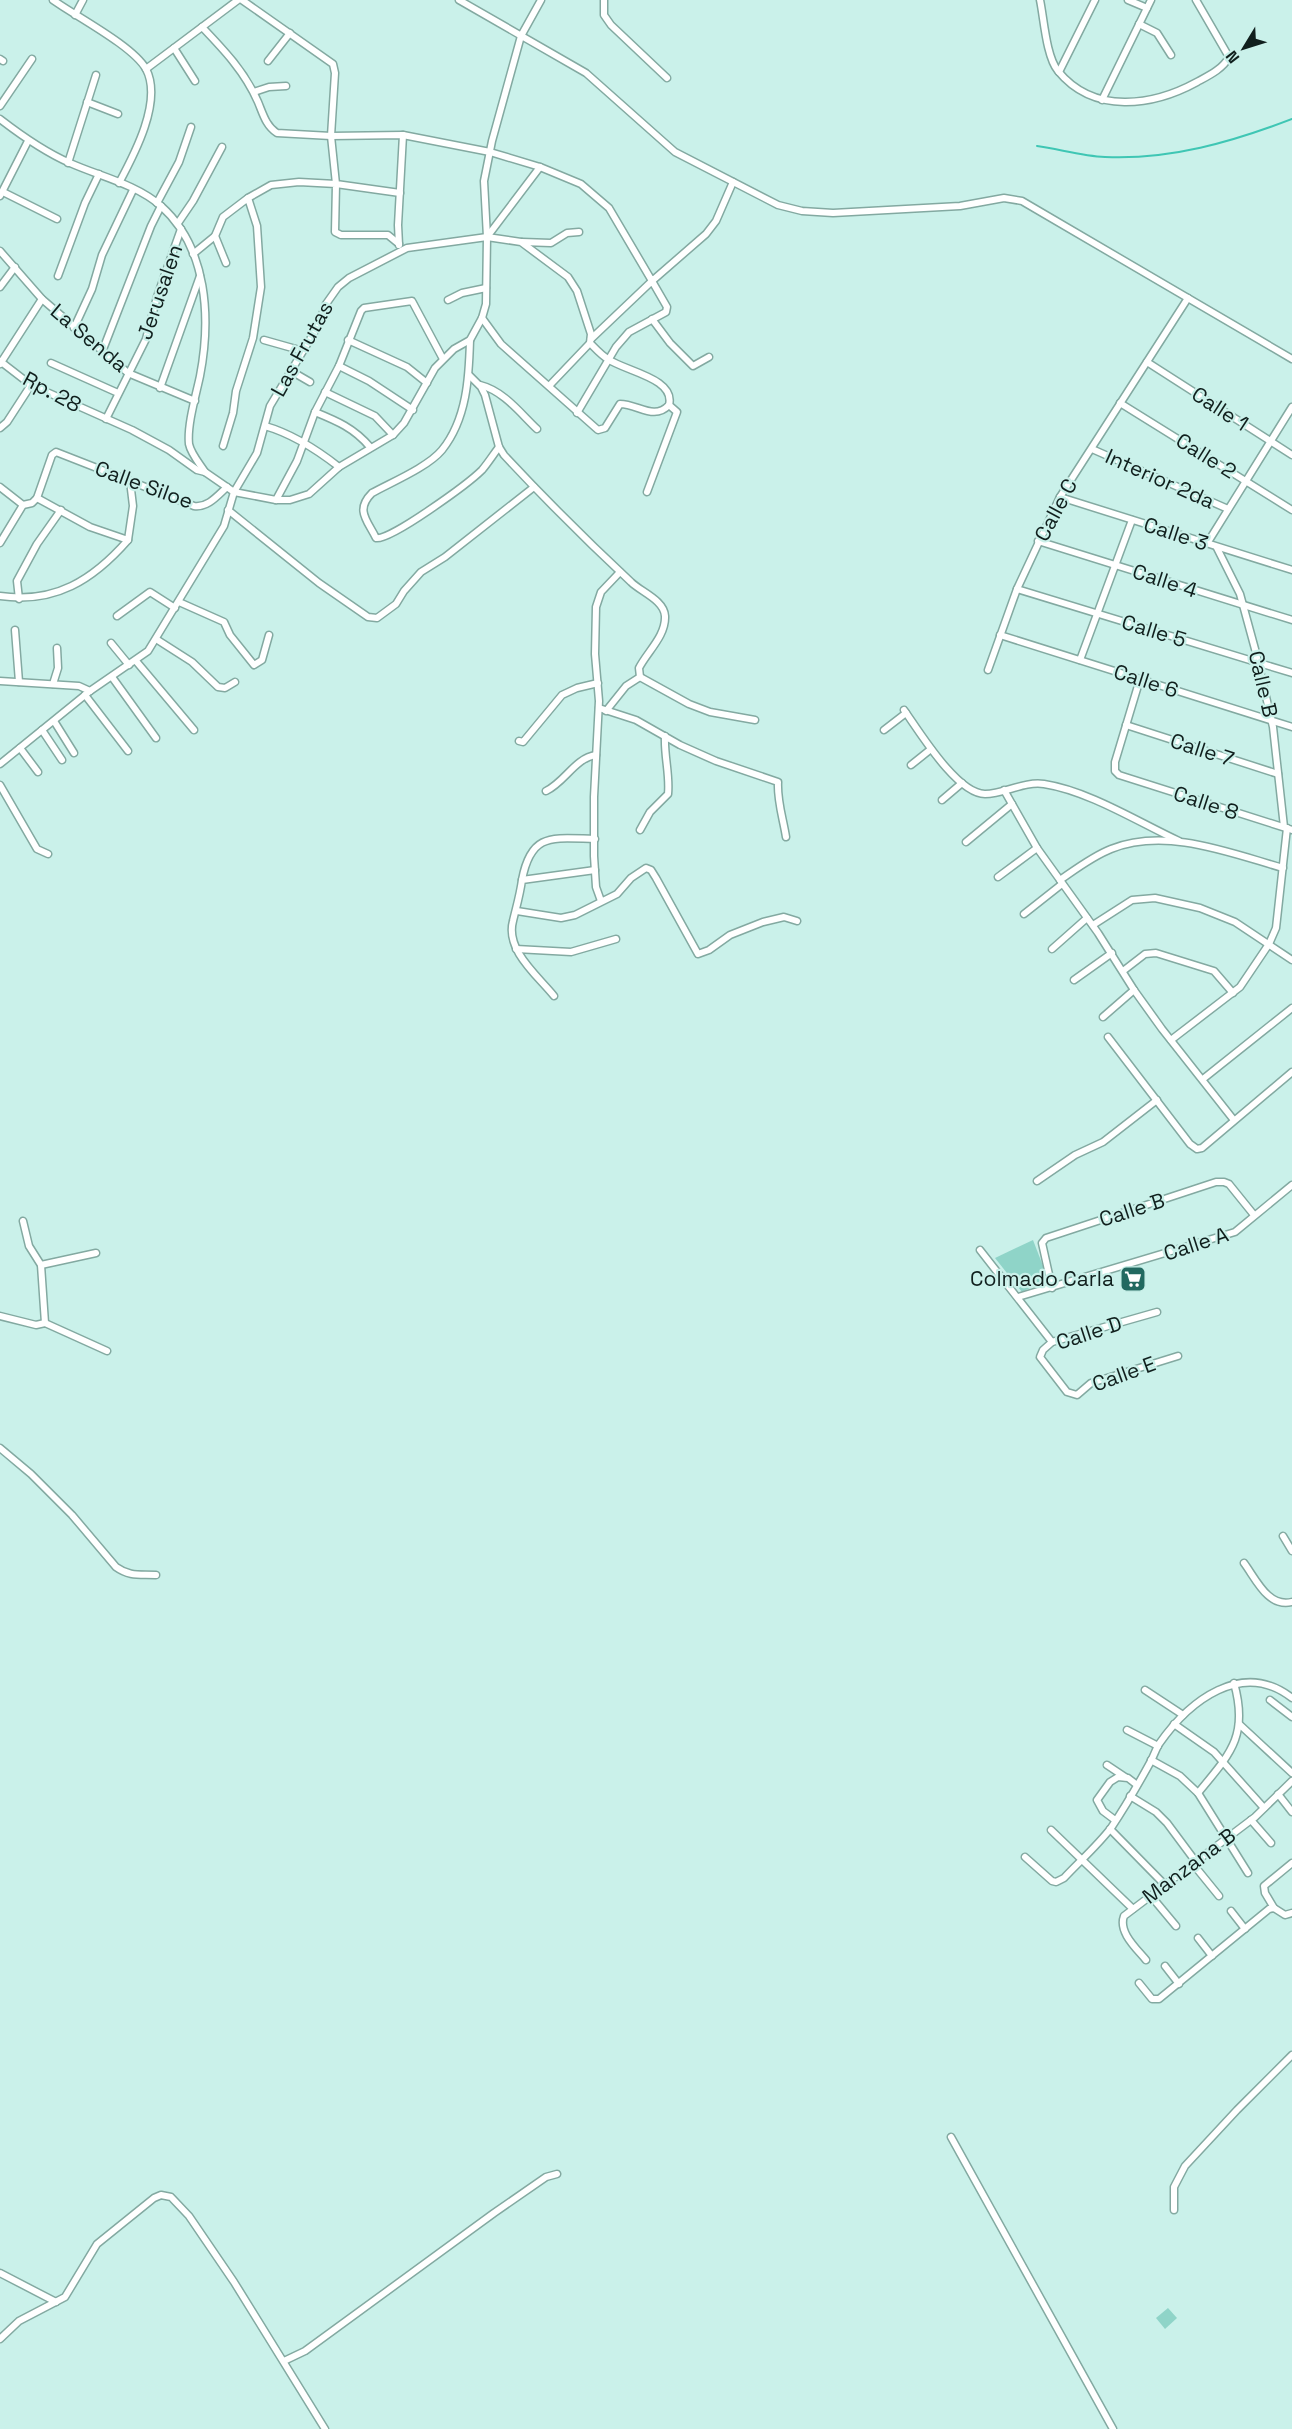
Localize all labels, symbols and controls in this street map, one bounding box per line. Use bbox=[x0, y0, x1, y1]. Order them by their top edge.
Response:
north arrow bbox=[1214, 18, 1274, 78]
text: N bbox=[1221, 46, 1244, 68]
street label: Jerusalen bbox=[131, 241, 188, 343]
street label: Las Frutas bbox=[264, 296, 339, 401]
street label: La Senda bbox=[45, 297, 134, 378]
street label: Rp. 28 bbox=[18, 365, 86, 418]
street label: Calle 1 bbox=[1187, 380, 1254, 437]
street label: Calle 2 bbox=[1171, 427, 1242, 485]
street label: Interior 2da bbox=[1101, 442, 1219, 515]
street label: Calle Siloe bbox=[92, 454, 197, 515]
street label: Calle C bbox=[1028, 474, 1083, 546]
street label: Calle 3 bbox=[1140, 510, 1212, 557]
street label: Calle 4 bbox=[1129, 557, 1201, 604]
street label: Calle 5 bbox=[1119, 608, 1190, 653]
street label: Calle B bbox=[1243, 648, 1284, 720]
street label: Calle 6 bbox=[1110, 657, 1182, 704]
street label: Calle 7 bbox=[1167, 727, 1238, 773]
street label: Calle 8 bbox=[1170, 779, 1242, 826]
street label: Calle B bbox=[1096, 1186, 1168, 1233]
street label: Calle A bbox=[1160, 1220, 1232, 1267]
supermarket icon: Colmado Carla bbox=[1118, 1264, 1148, 1294]
place label: Colmado Carla bbox=[970, 1265, 1114, 1292]
street label: Calle D bbox=[1053, 1309, 1125, 1356]
street label: Calle E bbox=[1088, 1350, 1159, 1397]
street label: Manzana B bbox=[1137, 1822, 1241, 1910]

